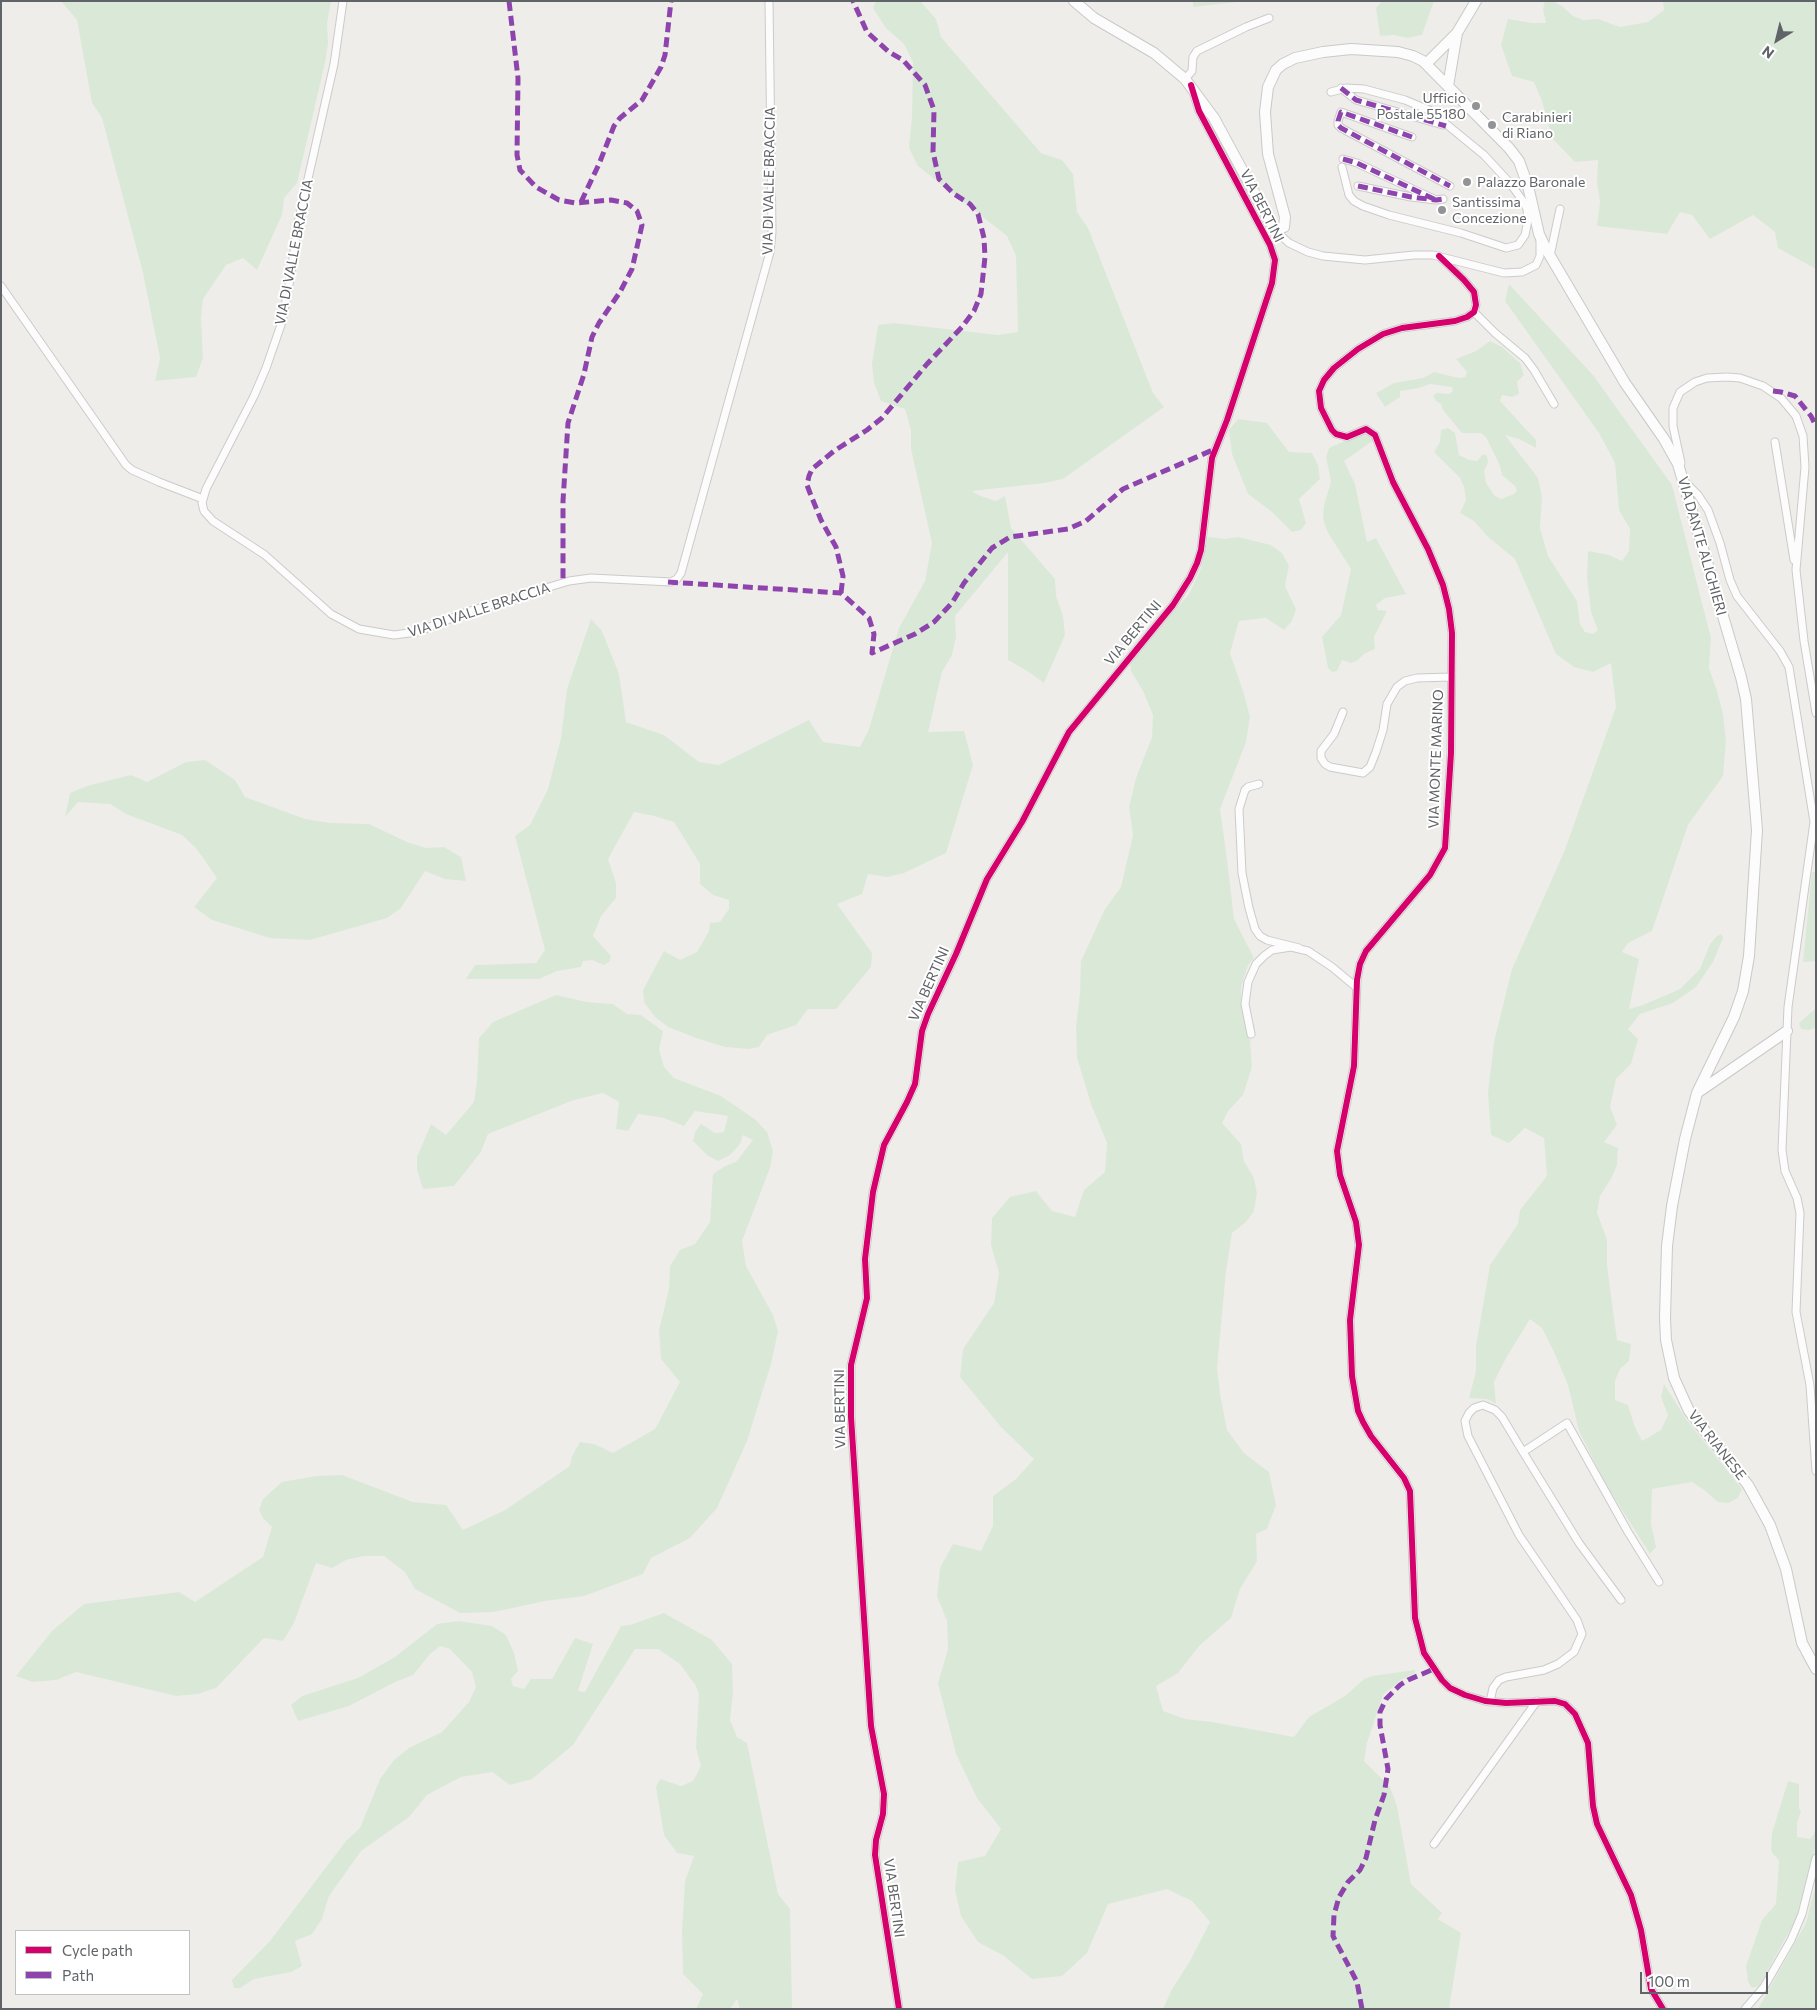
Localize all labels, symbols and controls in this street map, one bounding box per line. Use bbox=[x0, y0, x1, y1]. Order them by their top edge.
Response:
north arrow bbox=[1752, 15, 1802, 65]
text: N bbox=[1759, 43, 1777, 63]
place label: Ufficio Postale 55180 bbox=[1377, 90, 1466, 122]
marker: Ufficio Postale 55180 bbox=[1470, 100, 1482, 112]
street label: VIA DI VALLE BRACCIA bbox=[759, 107, 779, 255]
place label: Carabinieri di Riano bbox=[1502, 109, 1572, 142]
marker: Carabinieri di Riano bbox=[1486, 119, 1498, 131]
street label: VIA BERTINI bbox=[1236, 167, 1288, 245]
place label: Palazzo Baronale bbox=[1477, 174, 1585, 190]
marker: Palazzo Baronale bbox=[1461, 176, 1473, 188]
street label: VIA DI VALLE BRACCIA bbox=[272, 178, 316, 326]
place label: Santissima Concezione bbox=[1452, 194, 1527, 226]
marker: Santissima Concezione bbox=[1436, 204, 1448, 216]
street label: VIA DANTE ALIGHIERI bbox=[1674, 475, 1730, 617]
street label: VIA DI VALLE BRACCIA bbox=[406, 579, 552, 641]
street label: VIA BERTINI bbox=[1101, 597, 1165, 669]
street label: VIA MONTE MARINO bbox=[1425, 689, 1447, 829]
street label: VIA BERTINI bbox=[905, 944, 953, 1024]
street label: VIA BERTINI bbox=[831, 1369, 849, 1449]
street label: VIA RIANESE bbox=[1684, 1407, 1750, 1483]
street label: VIA BERTINI bbox=[880, 1857, 908, 1939]
legend bbox=[15, 1930, 190, 1995]
text: Cycle path bbox=[62, 1941, 133, 1959]
scale bar bbox=[1642, 1962, 1770, 1994]
text: Path bbox=[62, 1966, 94, 1984]
text: 100 m bbox=[1648, 1972, 1690, 1990]

